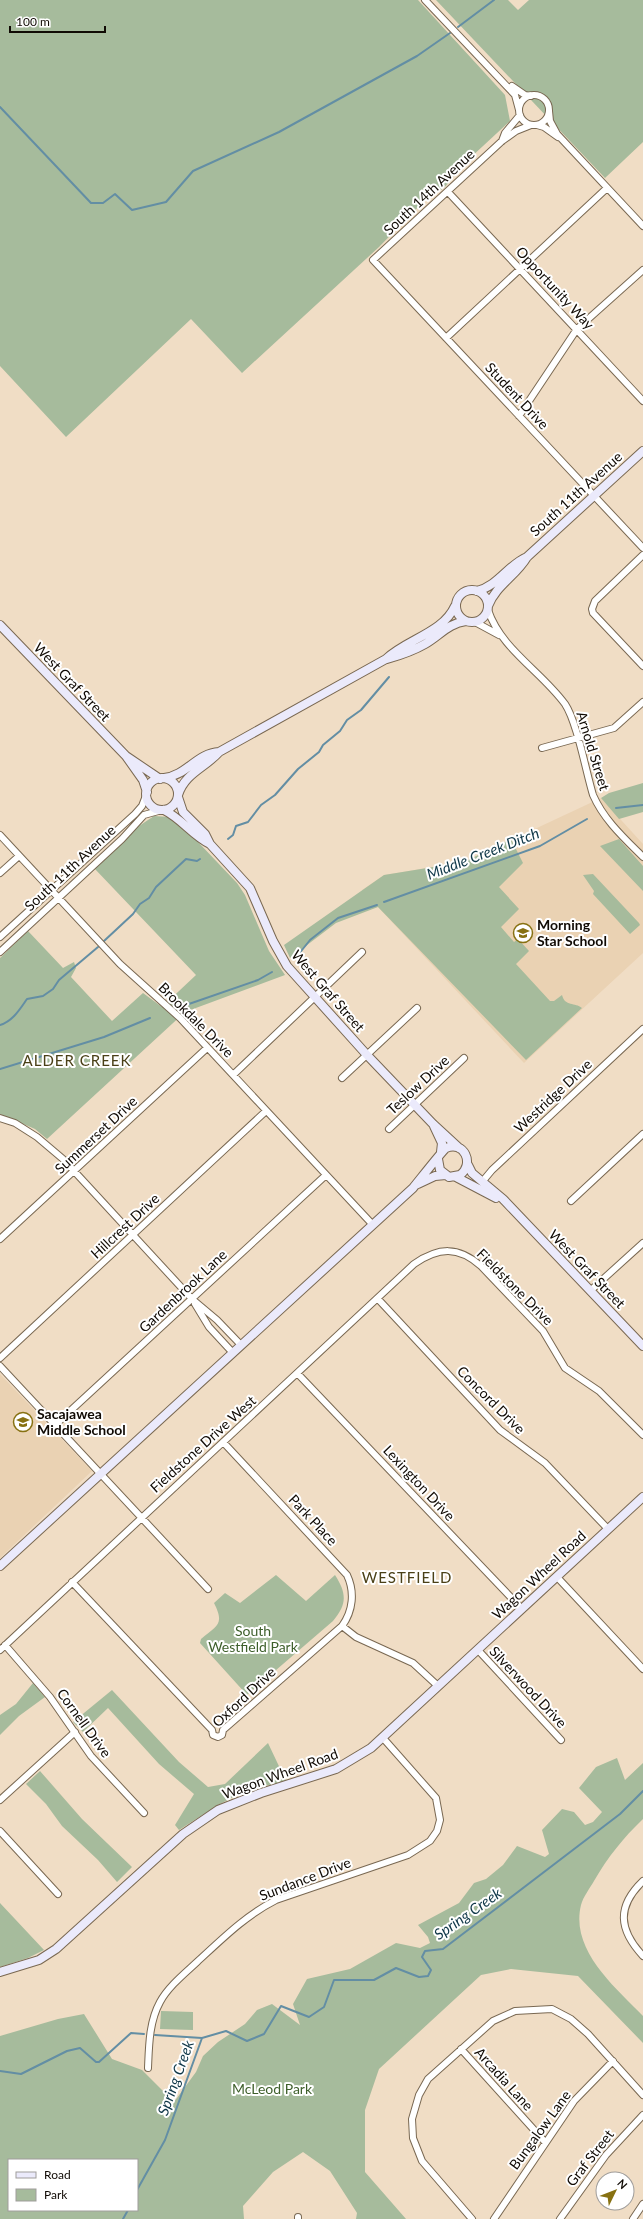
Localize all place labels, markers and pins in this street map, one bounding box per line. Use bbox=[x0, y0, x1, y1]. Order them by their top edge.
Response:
place label: Morning Star School bbox=[537, 916, 607, 949]
school or university icon: Morning Star School bbox=[512, 922, 534, 944]
place label: Sacajawea Middle School bbox=[37, 1405, 126, 1438]
school or university icon: Sacajawea Middle School bbox=[12, 1411, 34, 1433]

